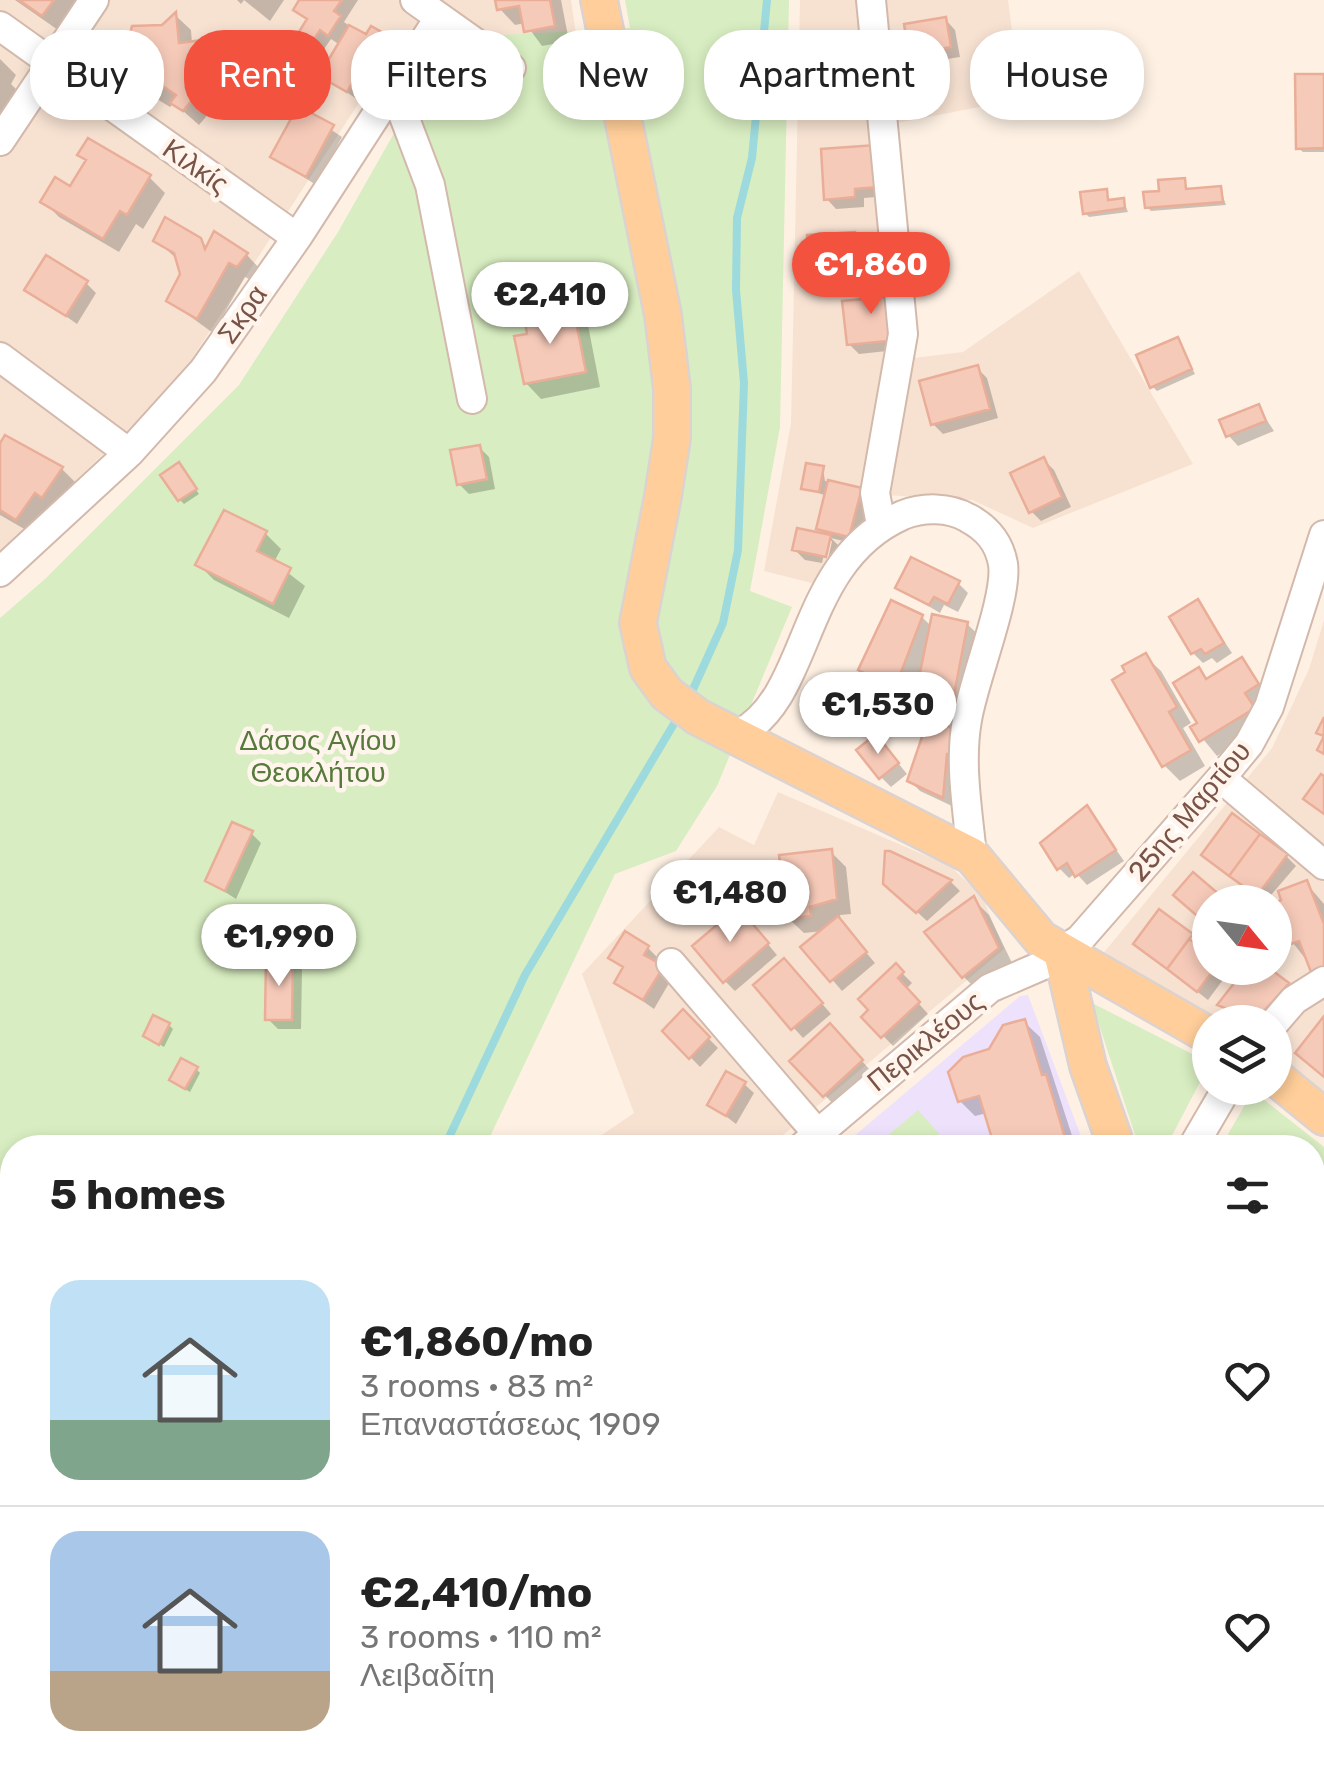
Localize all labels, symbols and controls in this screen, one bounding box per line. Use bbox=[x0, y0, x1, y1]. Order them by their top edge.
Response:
chip: Buy bbox=[30, 30, 164, 120]
chip: Rent bbox=[184, 30, 331, 120]
chip: Filters bbox=[351, 30, 523, 120]
chip: New bbox=[543, 30, 684, 120]
chip: Apartment bbox=[704, 30, 950, 120]
chip: House bbox=[970, 30, 1144, 120]
street label: Κιλκίς bbox=[157, 132, 235, 201]
pin: €1,860 bbox=[790, 232, 952, 317]
text: €1,860 bbox=[814, 245, 928, 283]
pin: €2,410 bbox=[469, 262, 631, 347]
text: €2,410 bbox=[493, 275, 607, 313]
street label: Σκρα bbox=[211, 279, 274, 350]
pin: €1,530 bbox=[797, 672, 959, 757]
text: €1,530 bbox=[821, 685, 935, 723]
park label: Δάσος Αγίου Θεοκλήτου bbox=[239, 724, 397, 789]
street label: 25ης Μαρτίου bbox=[1121, 735, 1257, 888]
pin: €1,480 bbox=[649, 860, 811, 945]
text: €1,480 bbox=[673, 873, 787, 911]
north arrow bbox=[1192, 885, 1292, 985]
map controls bbox=[1192, 885, 1292, 1105]
pin: €1,990 bbox=[198, 904, 360, 989]
text: €1,990 bbox=[223, 917, 335, 955]
street label: Περικλέους bbox=[861, 985, 990, 1098]
button: layers bbox=[1192, 1005, 1292, 1105]
icon: filters bbox=[1220, 1168, 1275, 1223]
text: 5 homes bbox=[50, 1170, 226, 1220]
text: €1,860/mo bbox=[360, 1317, 593, 1367]
icon: home bbox=[130, 1320, 250, 1440]
icon: heart bbox=[1220, 1353, 1275, 1408]
text: 3 rooms · 83 m² bbox=[360, 1367, 593, 1405]
text: Επαναστάσεως 1909 bbox=[360, 1405, 661, 1443]
text: €2,410/mo bbox=[360, 1568, 592, 1618]
icon: home bbox=[130, 1571, 250, 1691]
icon: heart bbox=[1220, 1604, 1275, 1659]
text: 3 rooms · 110 m² bbox=[360, 1618, 602, 1656]
text: Λειβαδίτη bbox=[360, 1656, 495, 1694]

